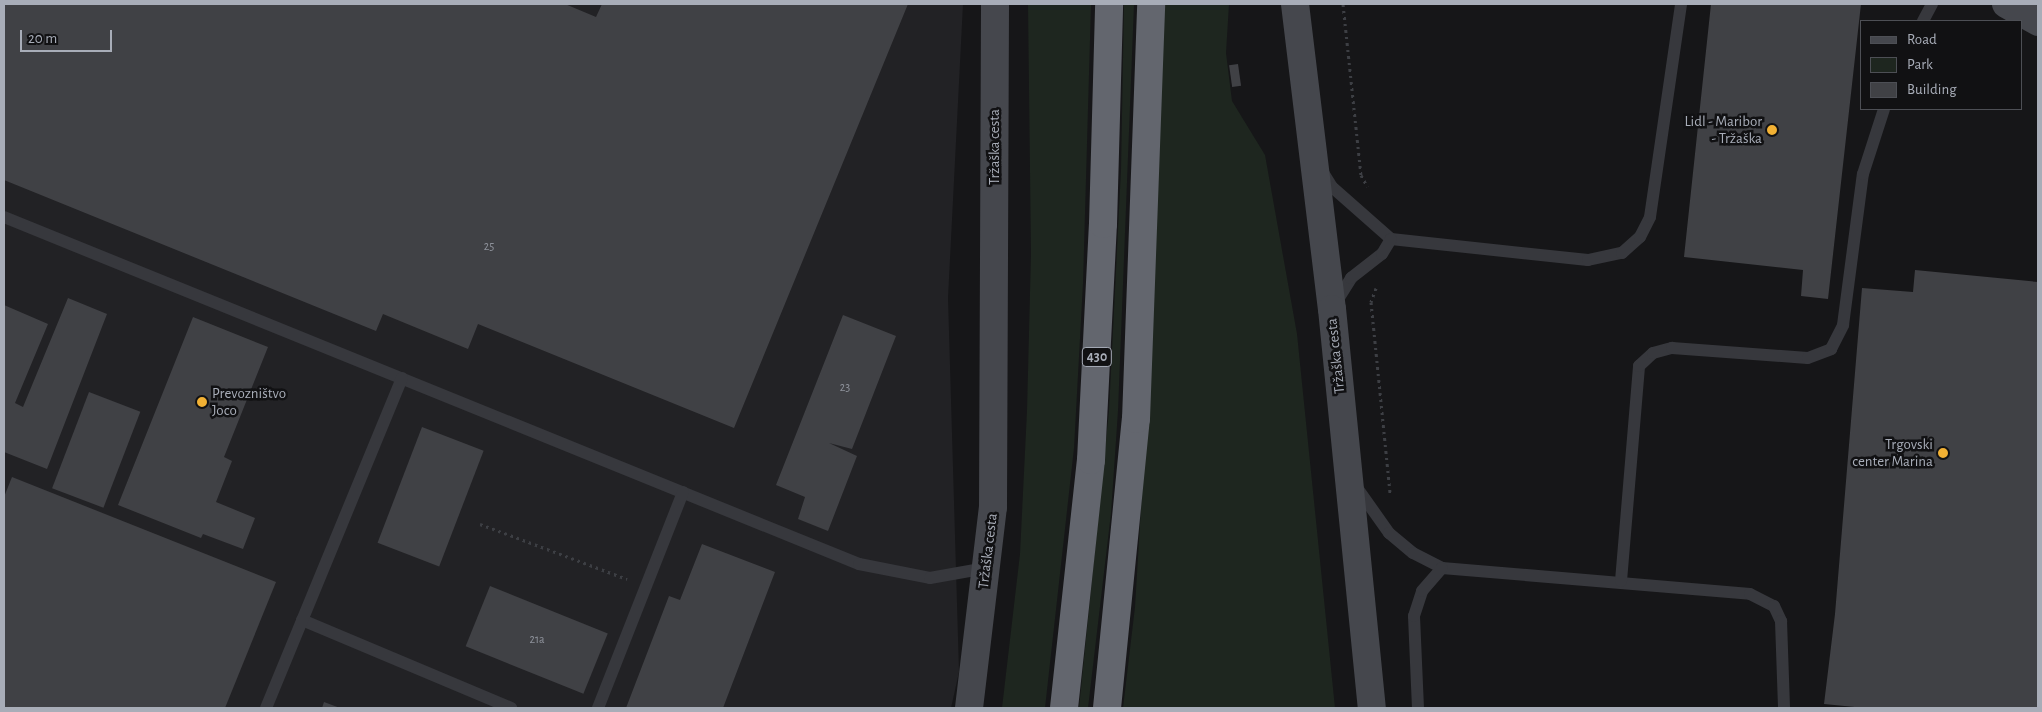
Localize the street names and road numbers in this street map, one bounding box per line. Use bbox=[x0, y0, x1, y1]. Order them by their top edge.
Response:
street label: Tržaška cesta bbox=[986, 109, 1004, 185]
street label: Tržaška cesta bbox=[1323, 317, 1349, 395]
road number: 430 bbox=[1081, 346, 1113, 368]
street label: Tržaška cesta bbox=[974, 512, 1002, 590]

